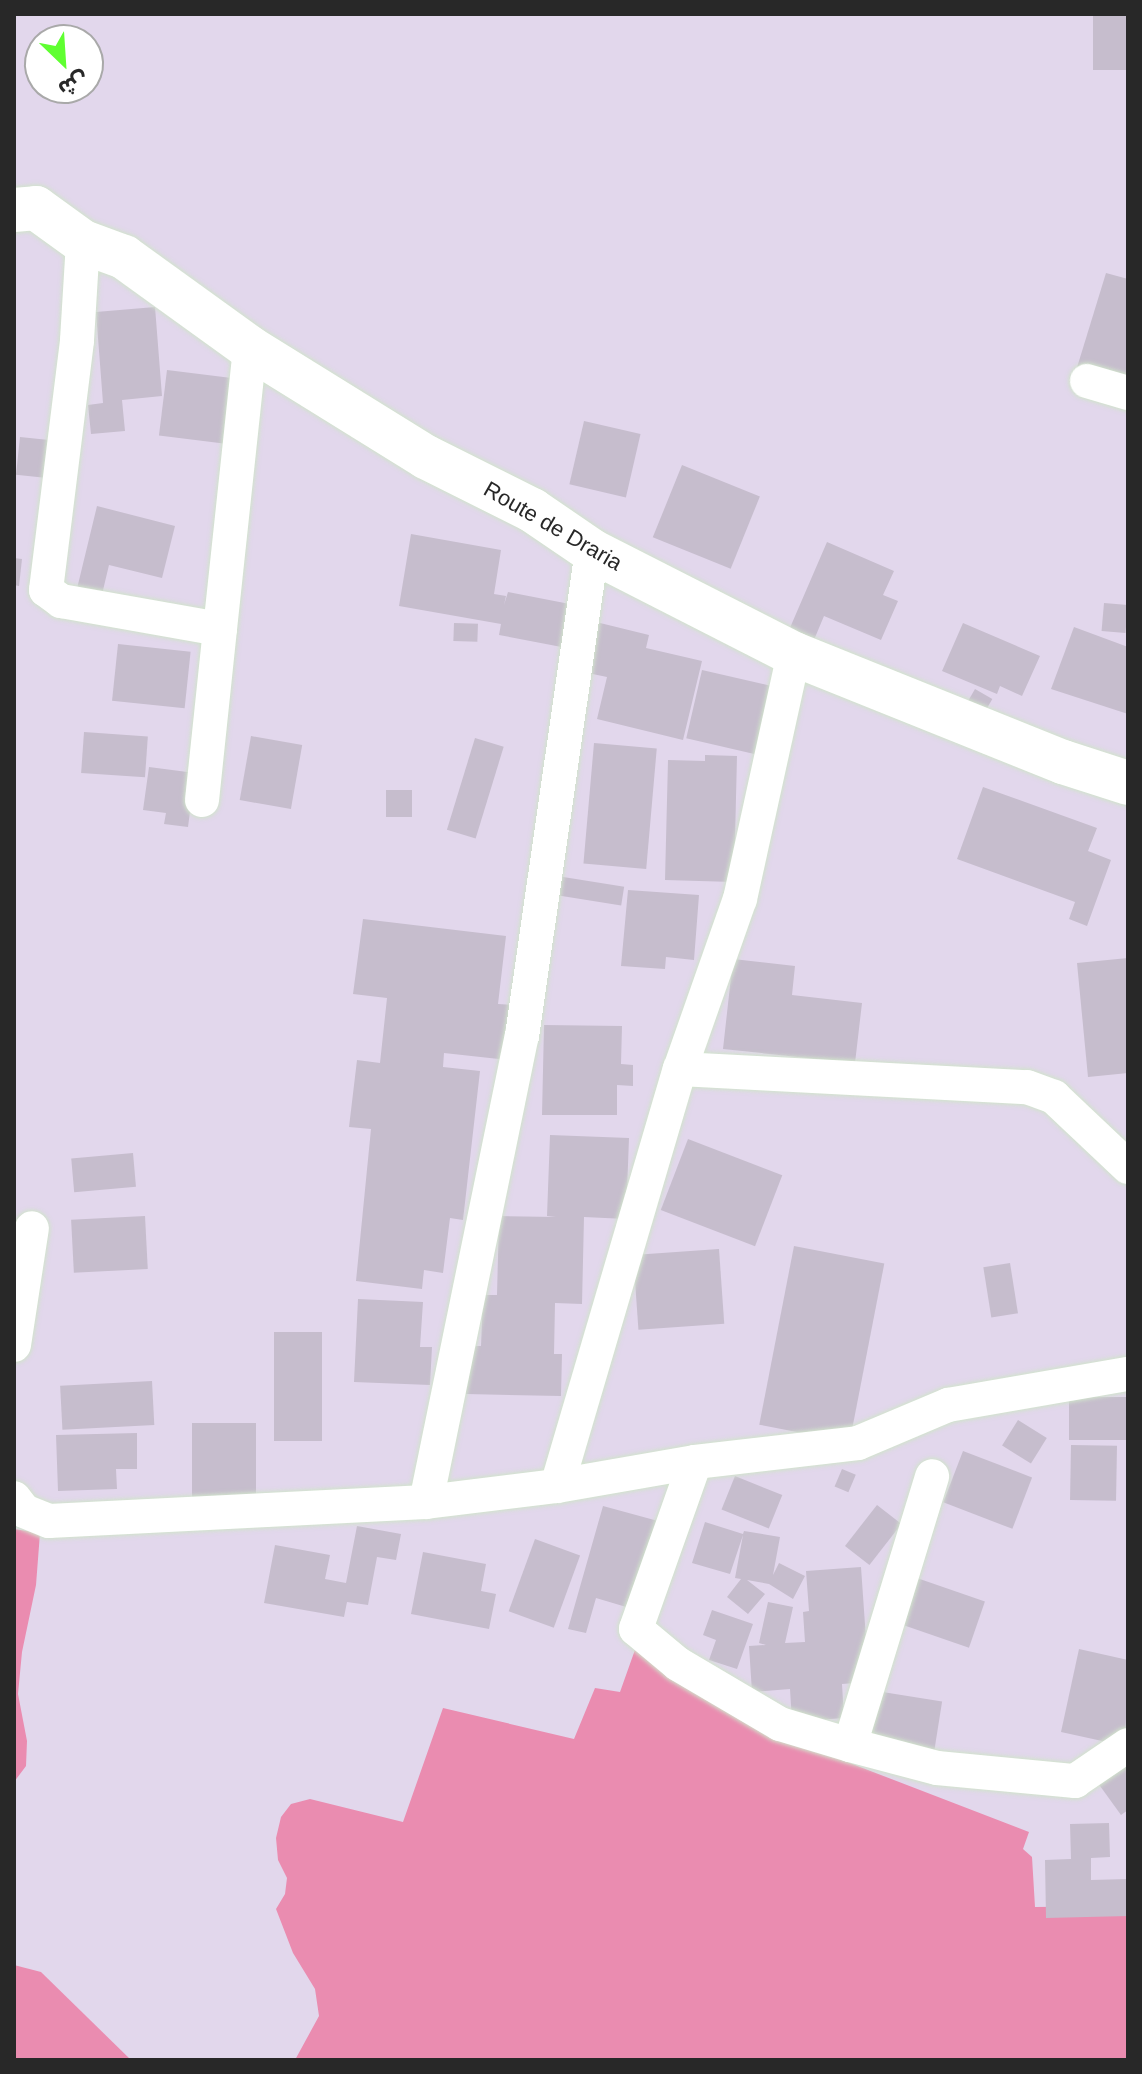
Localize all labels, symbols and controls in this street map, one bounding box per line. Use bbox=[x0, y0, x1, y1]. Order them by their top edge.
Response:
north arrow bbox=[24, 24, 104, 104]
text: ش bbox=[55, 67, 92, 102]
street label: Route de Draria bbox=[479, 476, 627, 576]

